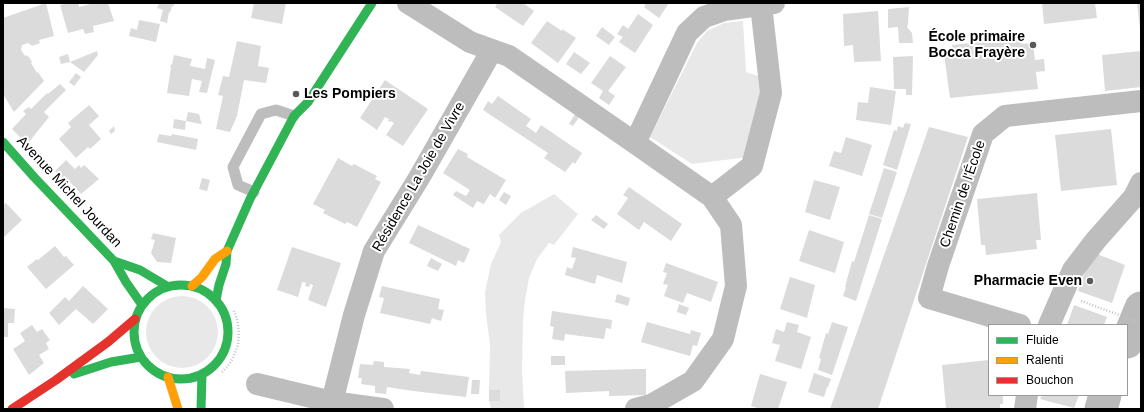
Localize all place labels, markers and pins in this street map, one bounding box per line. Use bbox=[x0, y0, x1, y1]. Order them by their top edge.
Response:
place label: École primaire Bocca Frayère bbox=[928, 29, 1025, 62]
marker: École primaire Bocca Frayère bbox=[1028, 40, 1038, 50]
place label: Les Pompiers bbox=[304, 86, 396, 102]
marker: Les Pompiers bbox=[291, 89, 301, 99]
place label: Pharmacie Even bbox=[974, 273, 1082, 289]
marker: Pharmacie Even bbox=[1085, 276, 1095, 286]

